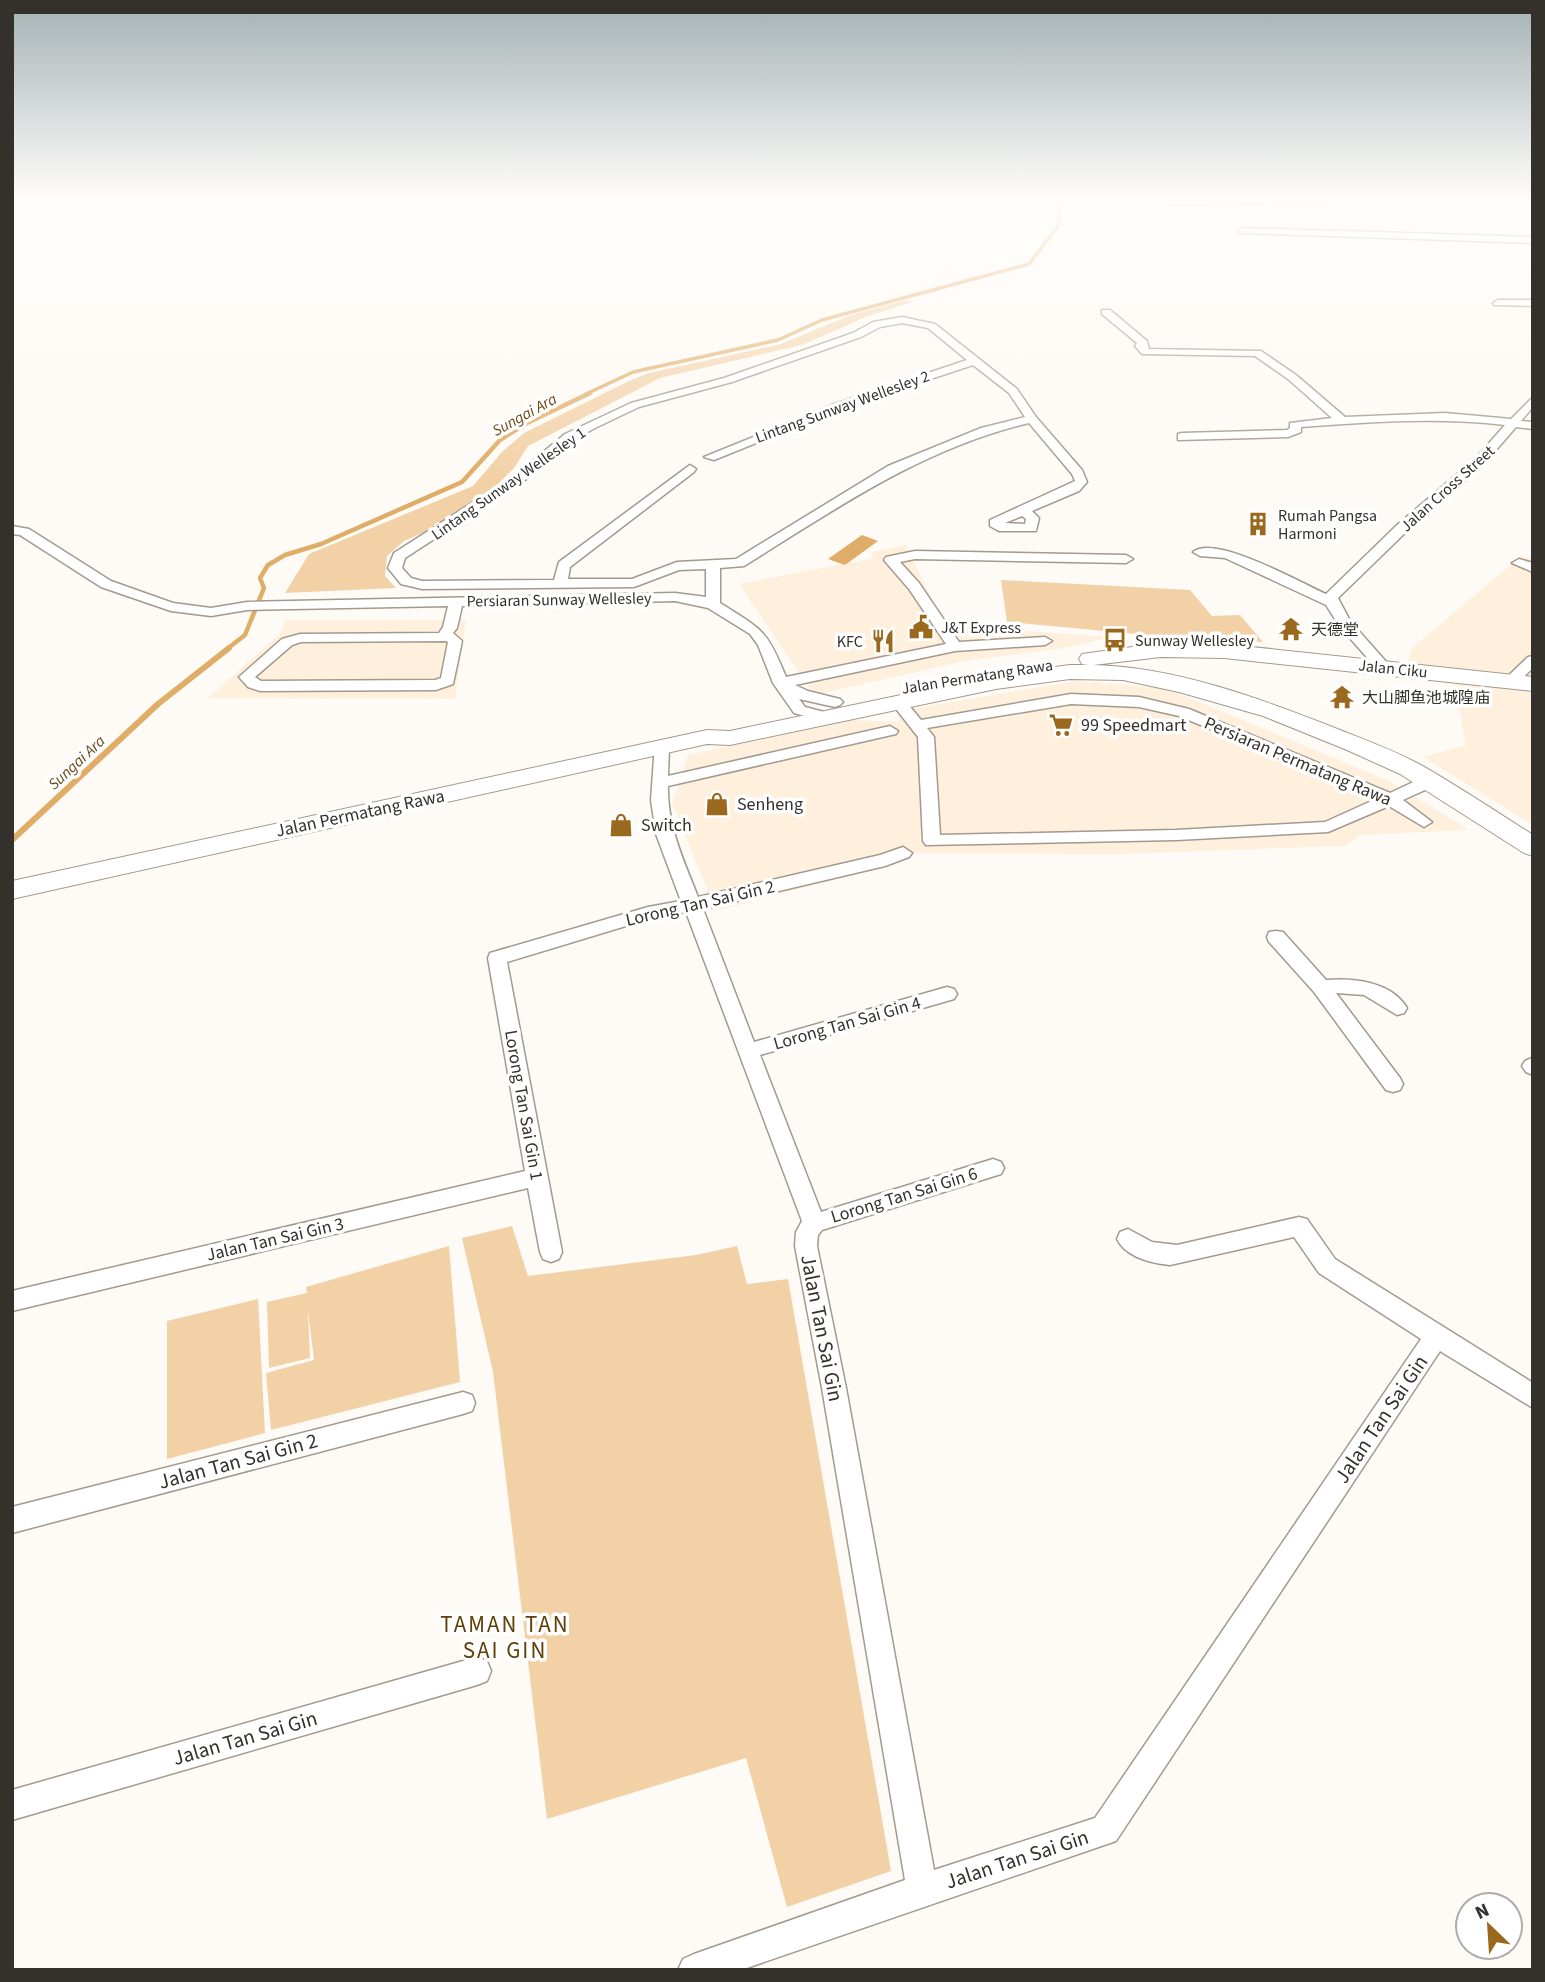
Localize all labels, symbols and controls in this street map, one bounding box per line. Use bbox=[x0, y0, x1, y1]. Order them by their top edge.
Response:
street label: Lintang Sunway Wellesley 2 bbox=[752, 365, 932, 449]
water label: Sungai Ara bbox=[488, 388, 561, 442]
street label: Lintang Sunway Wellesley 1 bbox=[427, 422, 590, 546]
street label: Jalan Cross Street bbox=[1396, 440, 1500, 537]
place label: Rumah Pangsa Harmoni bbox=[1278, 505, 1377, 545]
building icon: Rumah Pangsa Harmoni bbox=[1244, 510, 1272, 538]
street label: Persiaran Sunway Wellesley bbox=[466, 587, 652, 613]
public building icon: J&T Express bbox=[907, 613, 935, 641]
temple icon: 天德堂 bbox=[1277, 615, 1305, 643]
place label: J&T Express bbox=[941, 617, 1021, 639]
place label: 天德堂 bbox=[1311, 619, 1359, 641]
bus stop icon: Sunway Wellesley bbox=[1101, 626, 1129, 654]
restaurant icon: KFC bbox=[869, 627, 897, 655]
place label: Sunway Wellesley bbox=[1135, 630, 1254, 652]
place label: KFC bbox=[837, 631, 863, 653]
street label: Jalan Permatang Rawa bbox=[900, 654, 1054, 700]
street label: Jalan Ciku bbox=[1357, 654, 1429, 684]
temple icon: 大山脚鱼池城隍庙 bbox=[1328, 683, 1356, 711]
place label: 大山脚鱼池城隍庙 bbox=[1362, 687, 1490, 709]
supermarket icon: 99 Speedmart bbox=[1047, 711, 1075, 739]
street label: Persiaran Permatang Rawa bbox=[1200, 711, 1395, 812]
place label: 99 Speedmart bbox=[1081, 713, 1186, 738]
water label: Sungai Ara bbox=[43, 730, 110, 795]
street label: Jalan Permatang Rawa bbox=[273, 783, 447, 844]
shop icon: Senheng bbox=[703, 790, 731, 818]
place label: Senheng bbox=[737, 792, 803, 817]
shop icon: Switch bbox=[607, 811, 635, 839]
place label: Switch bbox=[641, 813, 692, 838]
street label: Lorong Tan Sai Gin 2 bbox=[623, 874, 777, 933]
street label: Lorong Tan Sai Gin 4 bbox=[771, 990, 924, 1056]
street label: Lorong Tan Sai Gin 1 bbox=[498, 1028, 549, 1182]
street label: Lorong Tan Sai Gin 6 bbox=[828, 1161, 981, 1230]
street label: Jalan Tan Sai Gin 3 bbox=[204, 1212, 346, 1267]
street label: Jalan Tan Sai Gin bbox=[793, 1252, 851, 1404]
street label: Jalan Tan Sai Gin bbox=[1327, 1349, 1435, 1489]
street label: Jalan Tan Sai Gin 2 bbox=[155, 1425, 321, 1497]
district label: TAMAN TAN SAI GIN bbox=[440, 1608, 570, 1667]
street label: Jalan Tan Sai Gin bbox=[169, 1703, 321, 1773]
street label: Jalan Tan Sai Gin bbox=[941, 1822, 1093, 1896]
north arrow bbox=[1454, 1891, 1524, 1961]
text: N bbox=[1471, 1897, 1494, 1927]

